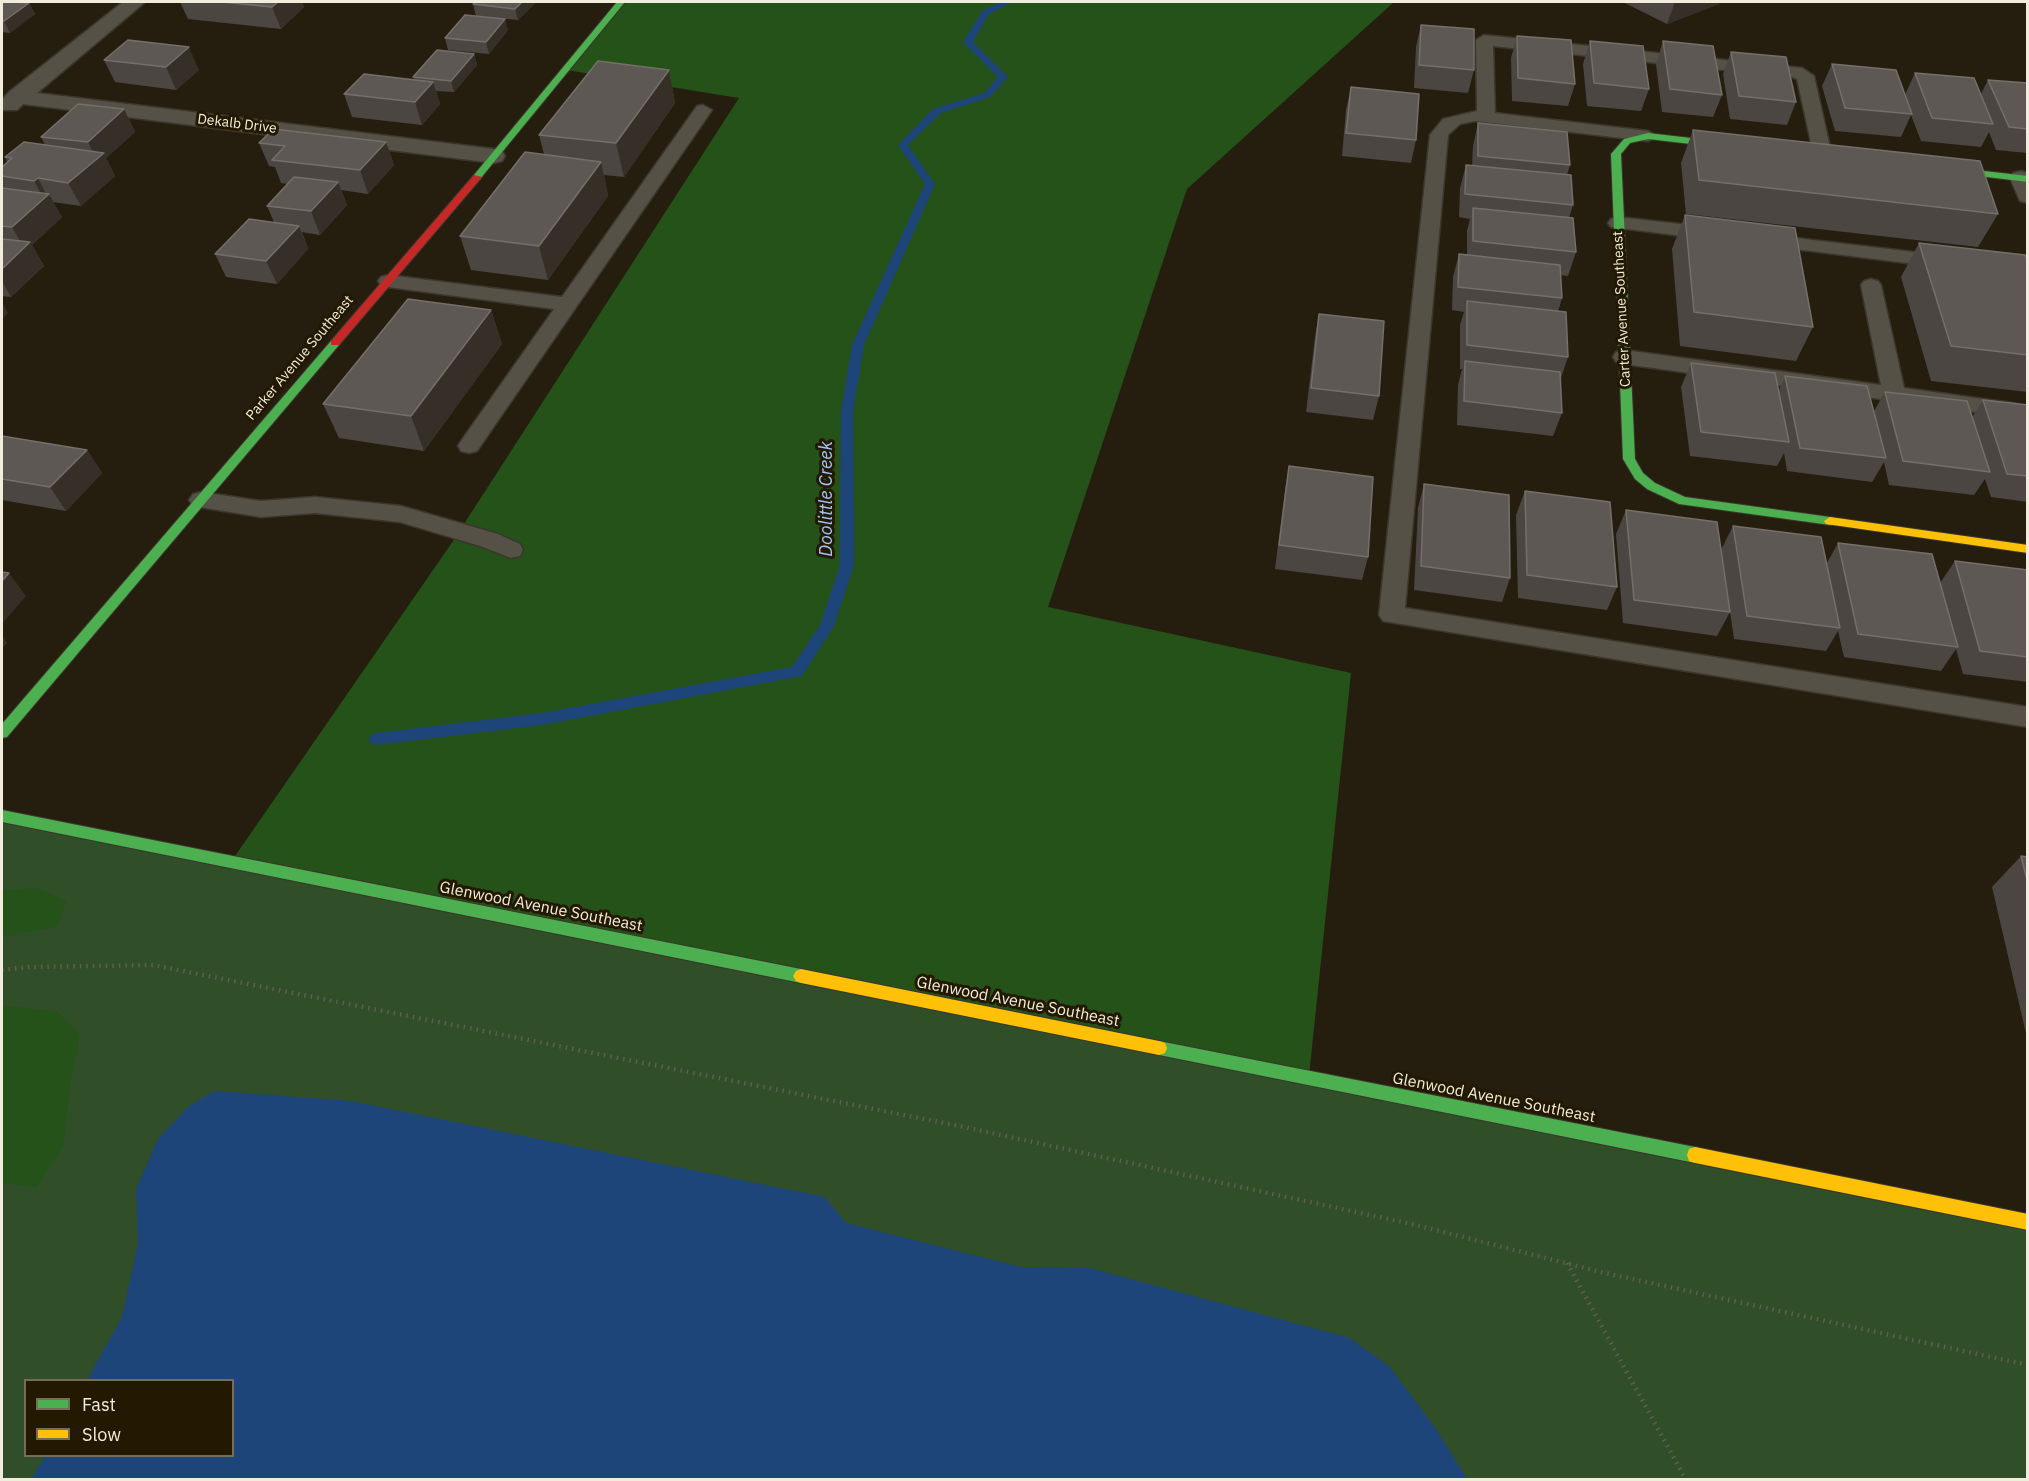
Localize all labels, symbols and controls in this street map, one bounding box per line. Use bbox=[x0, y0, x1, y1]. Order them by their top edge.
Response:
street label: Dekalb Drive bbox=[196, 111, 278, 137]
street label: Carter Avenue Southeast bbox=[1610, 231, 1634, 387]
street label: Parker Avenue Southeast bbox=[243, 292, 357, 424]
water label: Doolittle Creek bbox=[816, 441, 838, 557]
street label: Glenwood Avenue Southeast bbox=[438, 878, 644, 936]
street label: Glenwood Avenue Southeast bbox=[915, 973, 1121, 1031]
street label: Glenwood Avenue Southeast bbox=[1391, 1069, 1597, 1127]
legend bbox=[24, 1379, 234, 1457]
text: Fast bbox=[82, 1393, 116, 1416]
text: Slow bbox=[82, 1423, 121, 1446]

